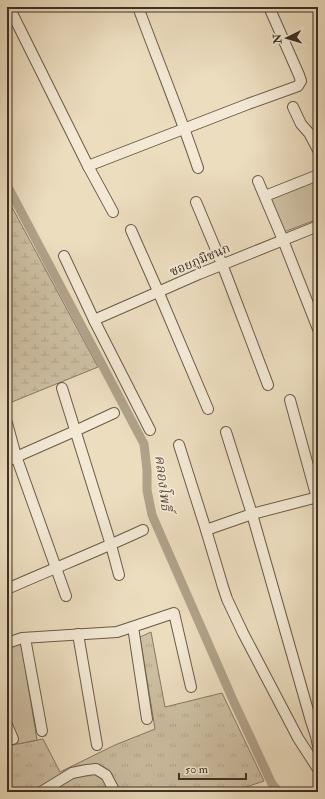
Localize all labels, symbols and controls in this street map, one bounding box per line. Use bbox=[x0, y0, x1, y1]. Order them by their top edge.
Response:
north arrow bbox=[267, 18, 307, 58]
text: N bbox=[271, 32, 285, 45]
street label: ซอยภูมิชนก bbox=[167, 240, 233, 280]
water label: คลองโพธิ์ bbox=[151, 454, 177, 516]
scale bar bbox=[179, 755, 246, 781]
text: 50 m bbox=[185, 762, 209, 777]

